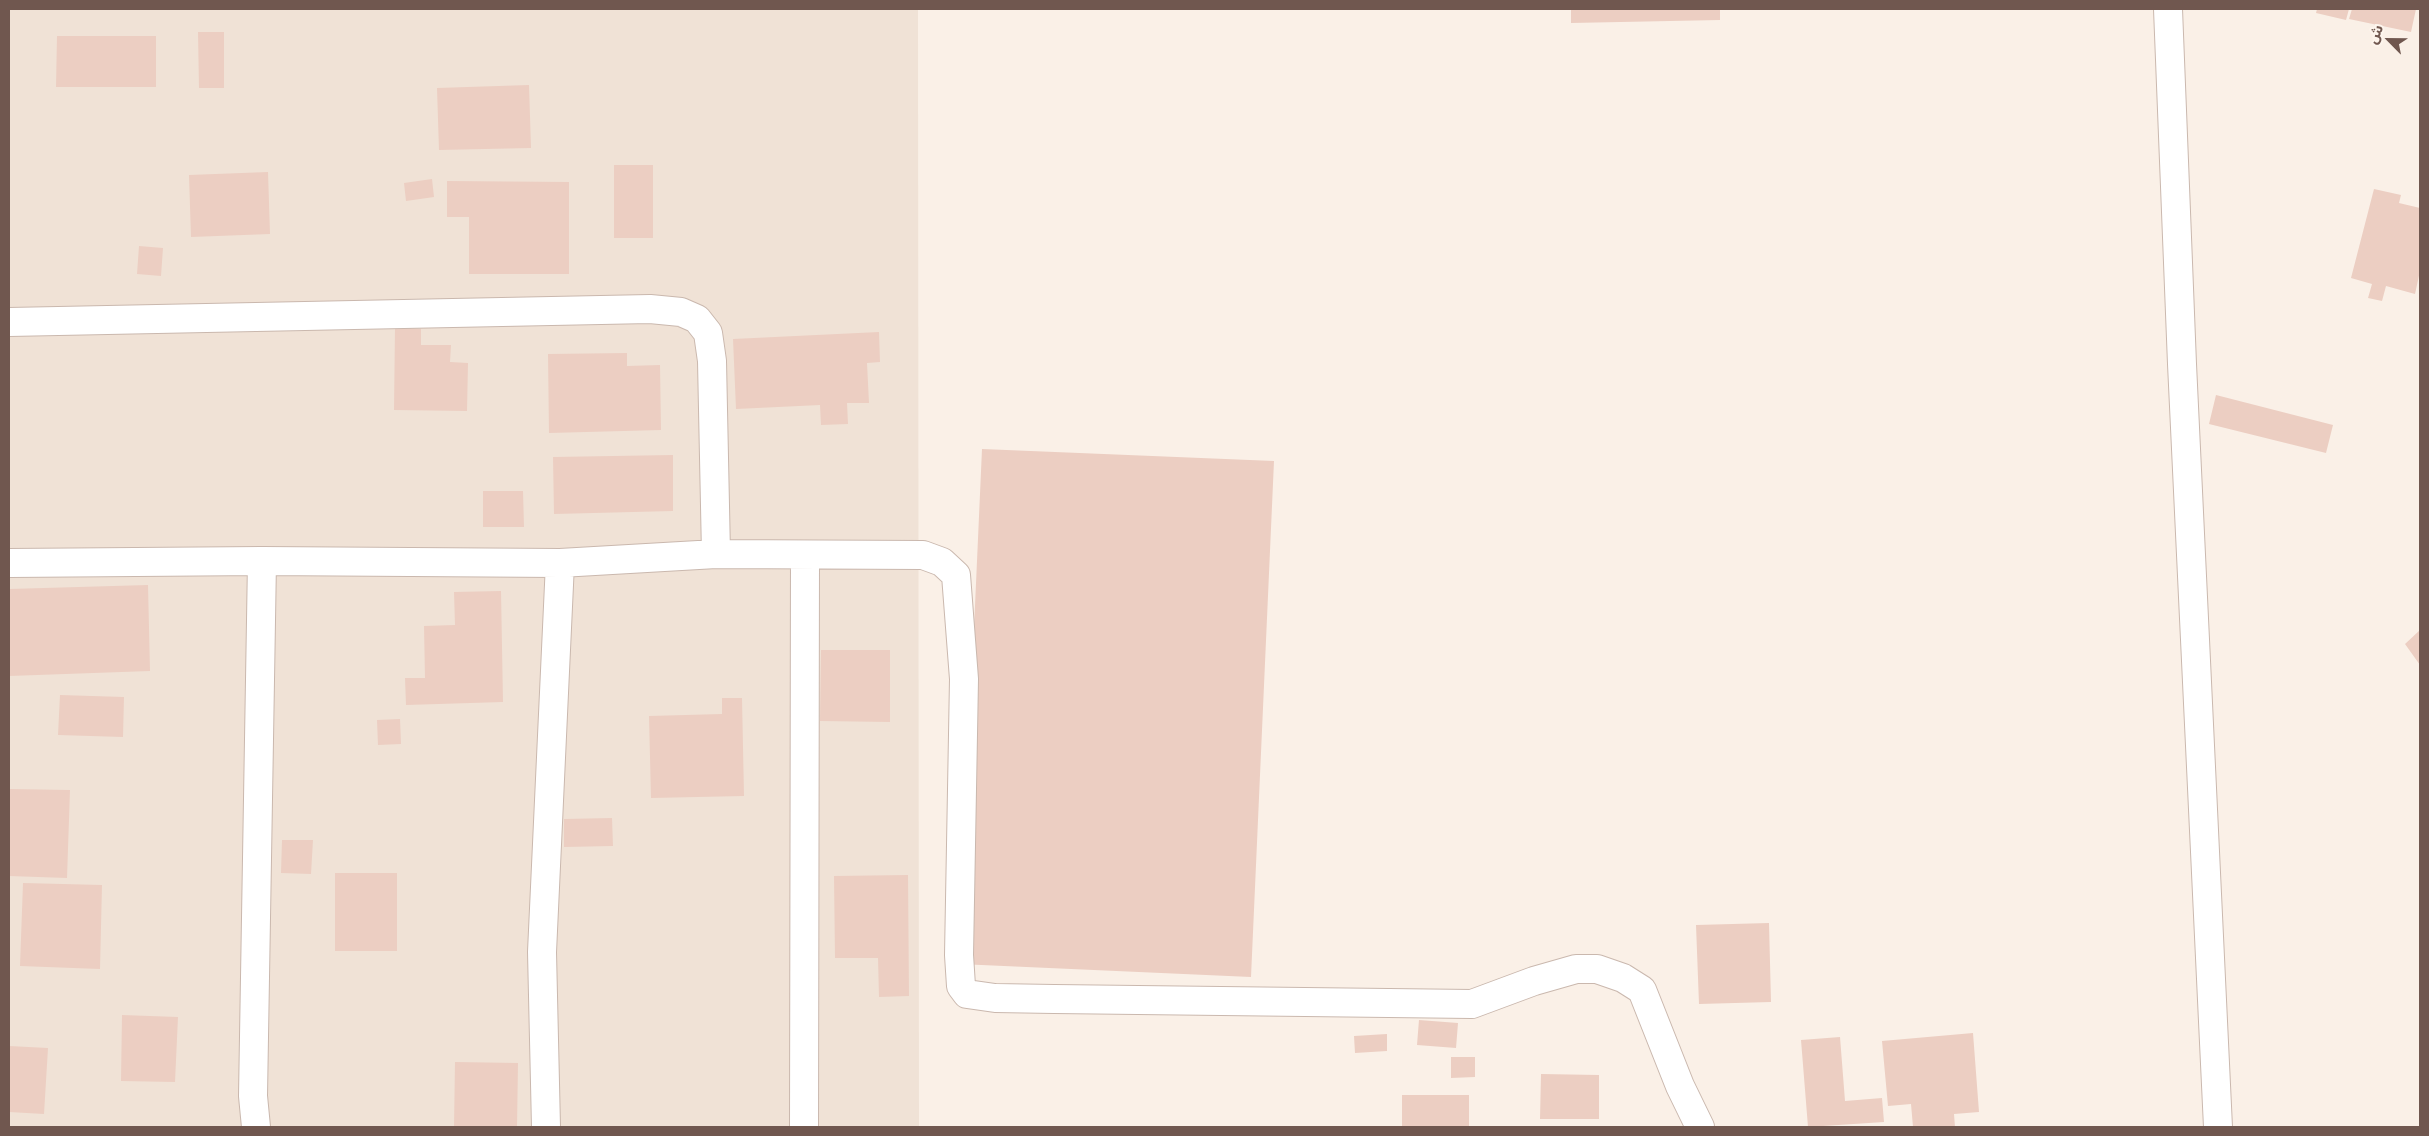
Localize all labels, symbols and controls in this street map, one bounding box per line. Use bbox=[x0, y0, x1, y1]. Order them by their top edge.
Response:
north arrow bbox=[2364, 15, 2414, 65]
text: ش bbox=[2363, 22, 2387, 46]

